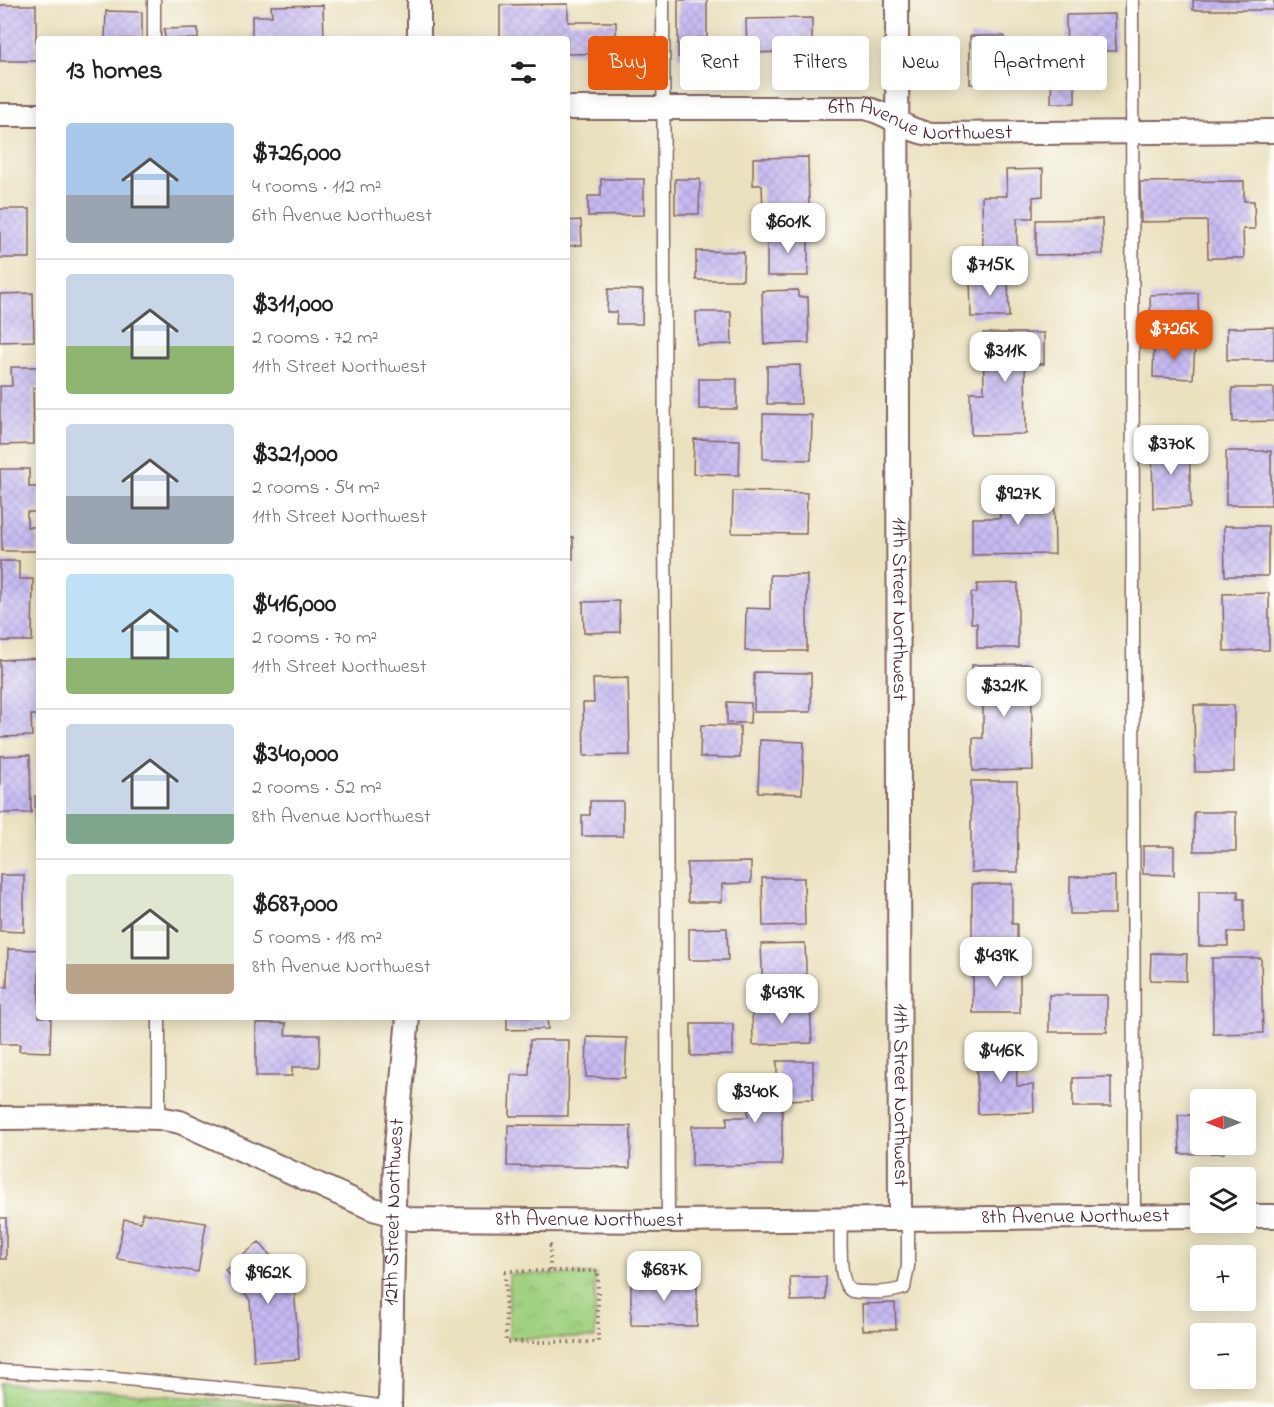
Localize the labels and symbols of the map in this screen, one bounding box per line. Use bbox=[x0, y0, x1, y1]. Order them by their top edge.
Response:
street label: 6th Avenue Northwest bbox=[828, 92, 1012, 149]
pin: $601K bbox=[746, 203, 830, 254]
pin: $715K bbox=[948, 246, 1032, 297]
pin: $726K bbox=[1132, 310, 1216, 361]
pin: $311K bbox=[963, 332, 1047, 383]
pin: $370K bbox=[1129, 425, 1213, 476]
pin: $927K bbox=[976, 475, 1060, 526]
street label: 11th Street Northwest bbox=[883, 517, 914, 701]
pin: $321K bbox=[962, 667, 1046, 718]
pin: $439K bbox=[954, 937, 1038, 988]
pin: $439K bbox=[740, 974, 824, 1025]
street label: 11th Street Northwest bbox=[884, 1003, 915, 1187]
pin: $416K bbox=[959, 1032, 1043, 1083]
pin: $340K bbox=[713, 1073, 797, 1124]
north arrow bbox=[1190, 1089, 1256, 1155]
street label: 12th Street Northwest bbox=[377, 1117, 413, 1306]
street label: 8th Avenue Northwest bbox=[981, 1201, 1170, 1233]
street label: 8th Avenue Northwest bbox=[496, 1205, 684, 1236]
pin: $687K bbox=[622, 1251, 706, 1302]
pin: $962K bbox=[226, 1254, 310, 1305]

